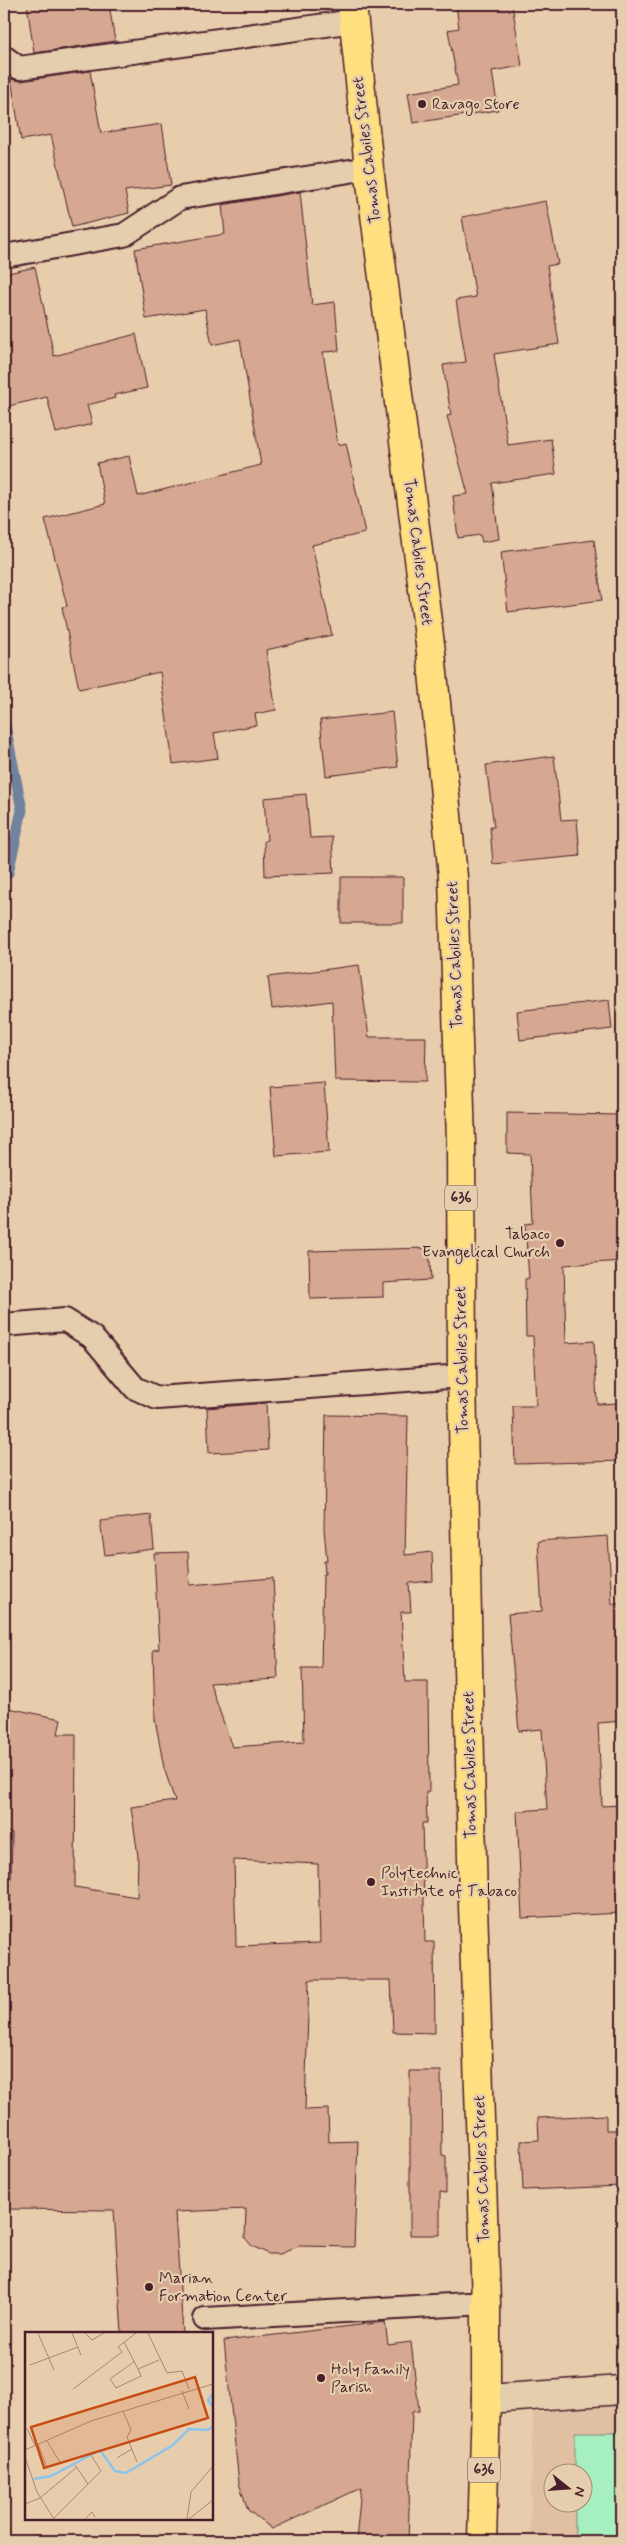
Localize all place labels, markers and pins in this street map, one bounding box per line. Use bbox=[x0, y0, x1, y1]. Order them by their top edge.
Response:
place label: Ravago Store bbox=[432, 94, 520, 116]
marker: Ravago Store bbox=[416, 98, 428, 110]
place label: Tabaco Evangelical Church bbox=[422, 1224, 550, 1264]
marker: Tabaco Evangelical Church bbox=[554, 1237, 566, 1249]
place label: Polytechnic Institute of Tabaco bbox=[381, 1863, 517, 1902]
marker: Polytechnic Institute of Tabaco bbox=[365, 1876, 377, 1888]
place label: Marian Formation Center bbox=[159, 2268, 288, 2307]
marker: Marian Formation Center bbox=[143, 2281, 155, 2293]
place label: Holy Family Parish bbox=[331, 2359, 410, 2398]
marker: Holy Family Parish bbox=[315, 2372, 327, 2384]

